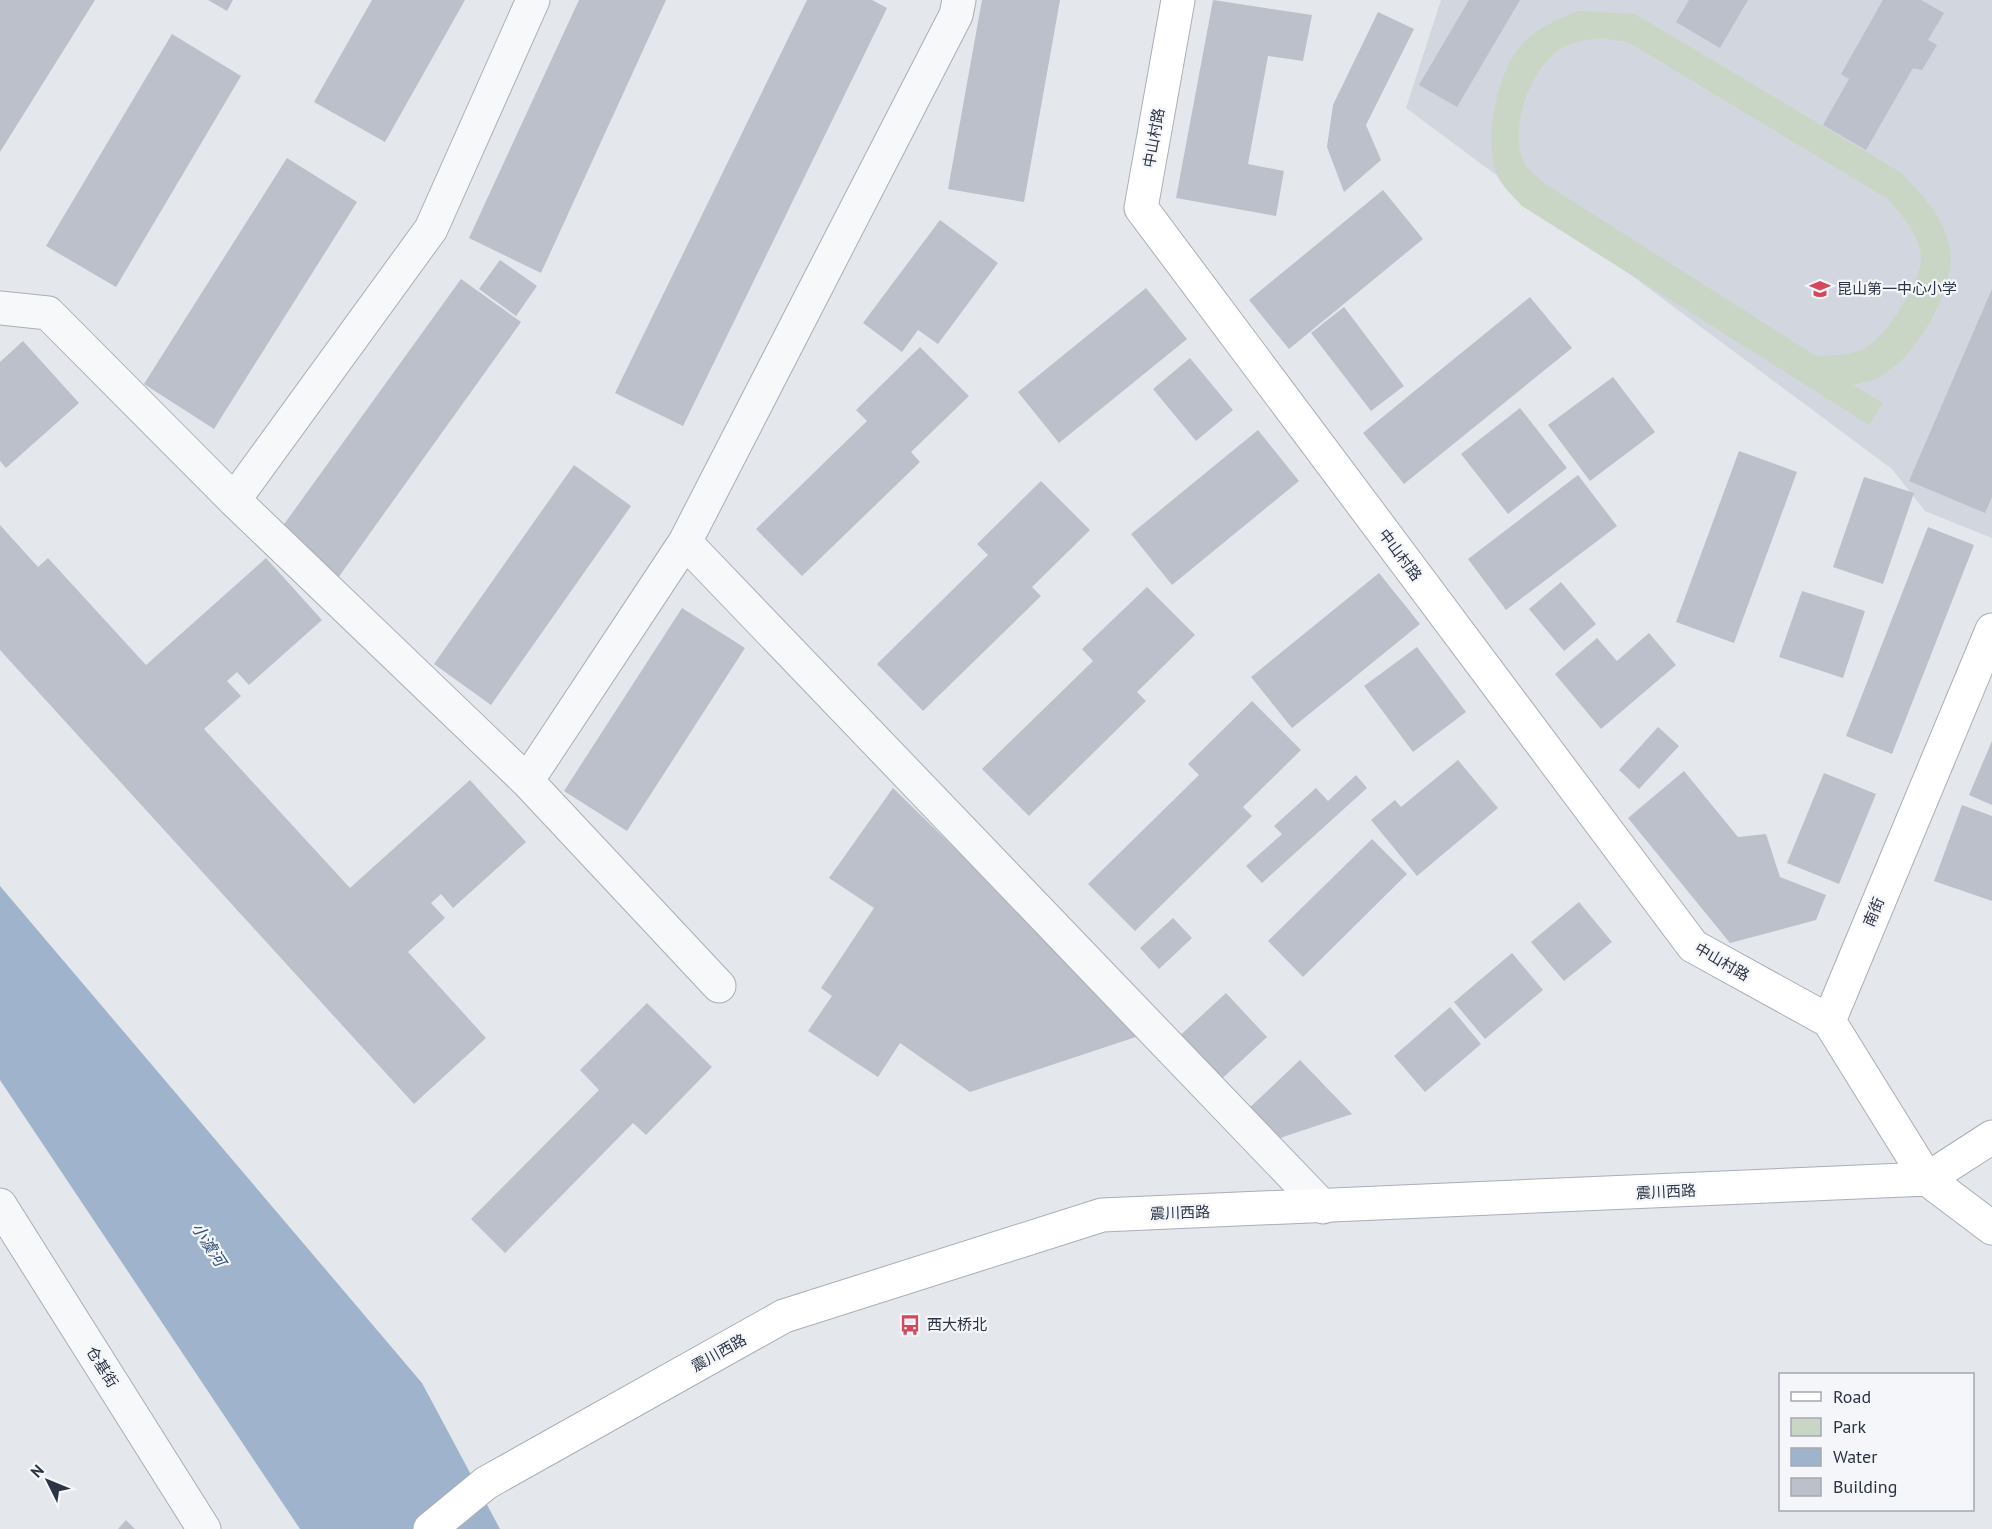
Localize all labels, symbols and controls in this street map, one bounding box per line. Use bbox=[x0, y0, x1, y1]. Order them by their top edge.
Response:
street label: 中山村路 bbox=[1139, 107, 1168, 169]
school or university icon: 昆山第一中心小学 bbox=[1808, 277, 1832, 301]
place label: 昆山第一中心小学 bbox=[1837, 279, 1957, 298]
street label: 中山村路 bbox=[1375, 525, 1426, 584]
street label: 南街 bbox=[1859, 894, 1888, 929]
street label: 中山村路 bbox=[1692, 938, 1753, 985]
street label: 震川西路 bbox=[1636, 1180, 1696, 1203]
street label: 震川西路 bbox=[1150, 1202, 1210, 1223]
water label: 小澞河 bbox=[188, 1218, 232, 1272]
bus stop icon: 西大桥北 bbox=[898, 1313, 922, 1337]
place label: 西大桥北 bbox=[927, 1315, 987, 1334]
street label: 震川西路 bbox=[688, 1330, 750, 1375]
street label: 仓基街 bbox=[82, 1343, 122, 1391]
legend bbox=[1779, 1373, 1974, 1511]
text: Road bbox=[1833, 1385, 1871, 1408]
text: Park bbox=[1833, 1415, 1866, 1438]
text: Water bbox=[1833, 1445, 1877, 1468]
north arrow bbox=[18, 1451, 78, 1511]
text: N bbox=[26, 1460, 48, 1481]
text: Building bbox=[1833, 1475, 1897, 1498]

